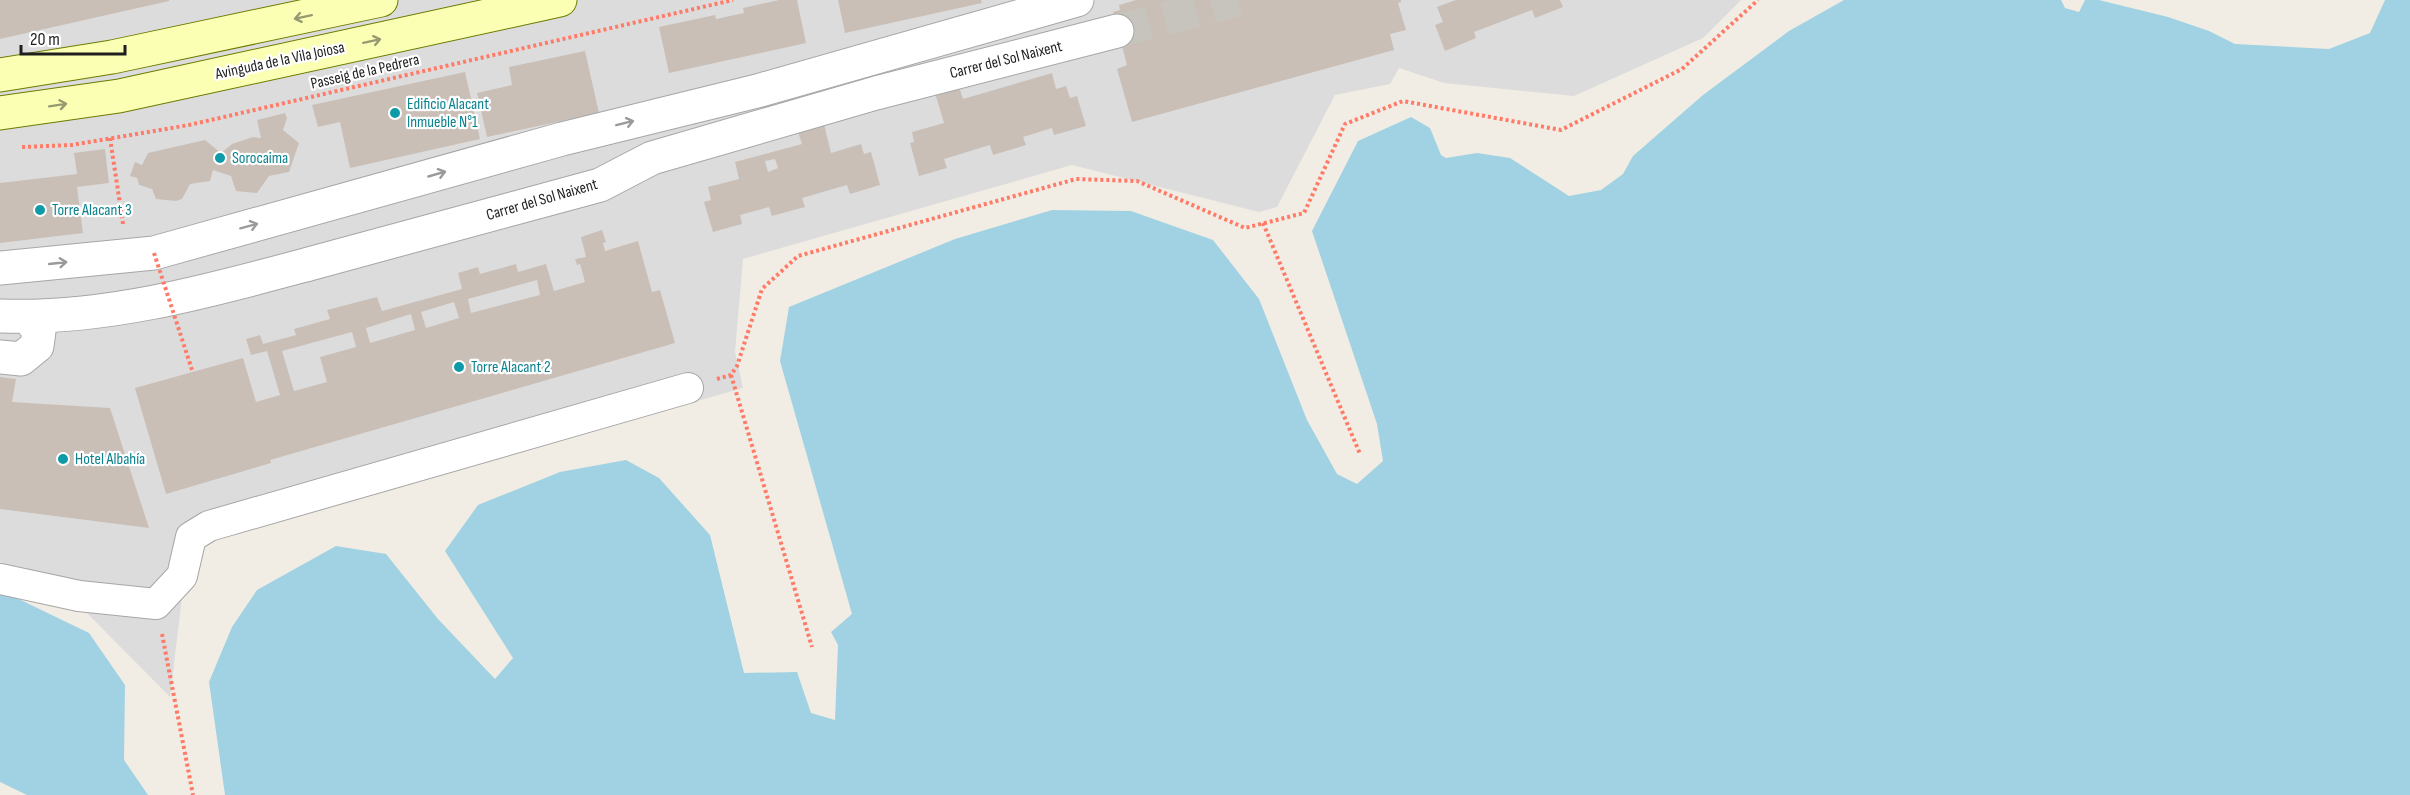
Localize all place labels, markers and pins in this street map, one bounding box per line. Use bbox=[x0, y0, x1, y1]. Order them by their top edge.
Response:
place label: Edificio Alacant Inmueble N°1 bbox=[407, 95, 489, 132]
marker: Edificio Alacant Inmueble N°1 bbox=[388, 106, 402, 120]
place label: Sorocaima bbox=[232, 149, 288, 168]
marker: Sorocaima bbox=[213, 151, 227, 165]
place label: Torre Alacant 3 bbox=[52, 201, 132, 220]
marker: Torre Alacant 3 bbox=[33, 203, 47, 217]
place label: Torre Alacant 2 bbox=[471, 358, 551, 377]
marker: Torre Alacant 2 bbox=[452, 360, 466, 374]
place label: Hotel Albahía bbox=[75, 450, 145, 469]
marker: Hotel Albahía bbox=[56, 452, 70, 466]

